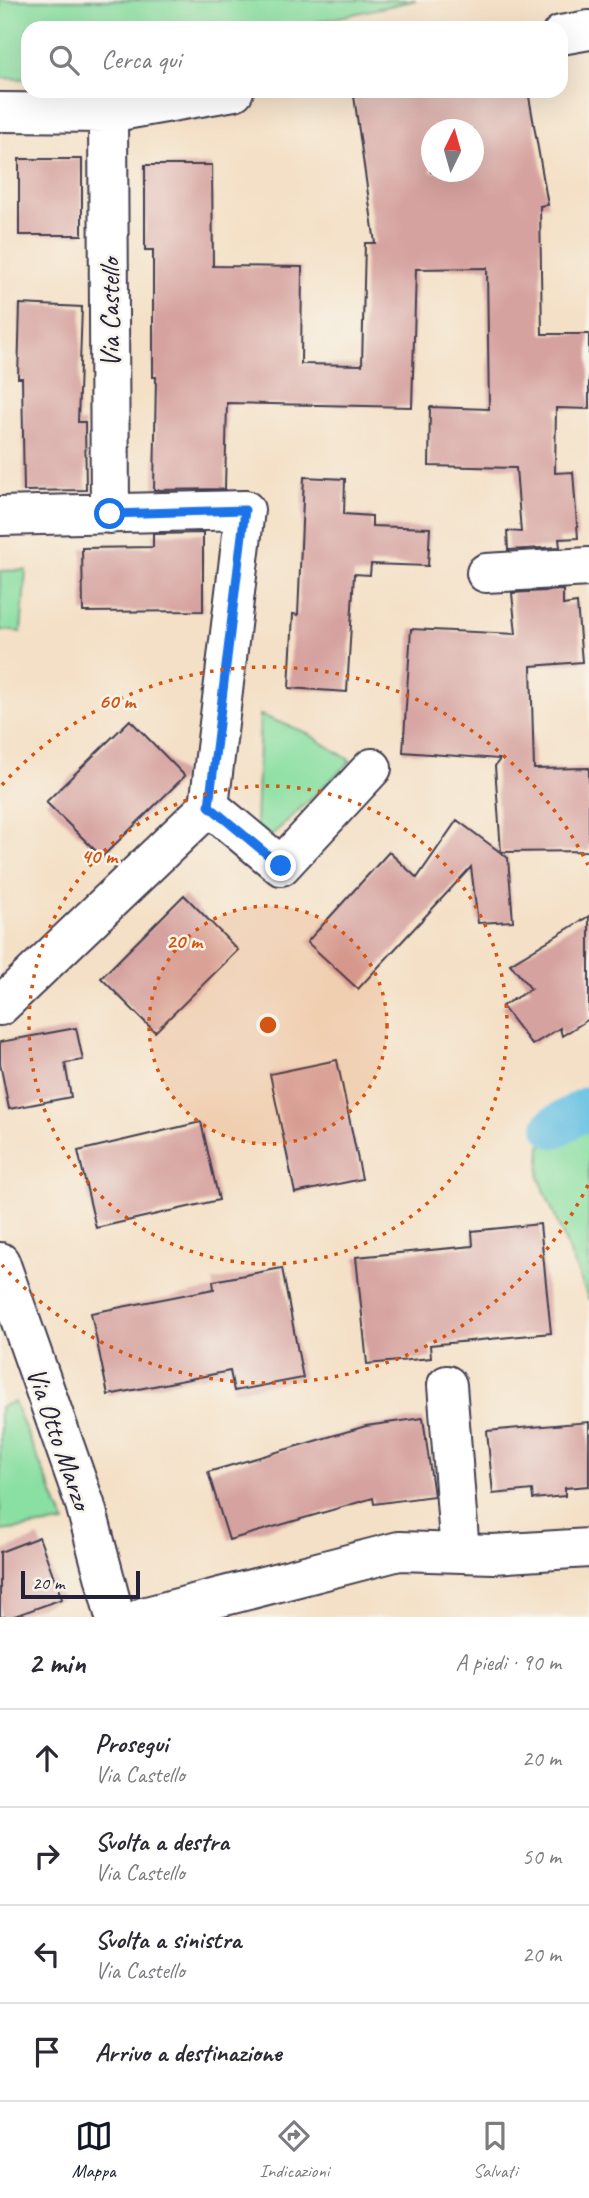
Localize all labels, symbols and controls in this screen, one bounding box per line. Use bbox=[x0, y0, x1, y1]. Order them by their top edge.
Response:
search box bbox=[21, 21, 568, 98]
icon: search bbox=[45, 41, 83, 79]
text: Cerca qui bbox=[101, 43, 181, 76]
north arrow bbox=[421, 119, 484, 182]
street label: Via Castello bbox=[92, 255, 127, 368]
route start bbox=[94, 498, 125, 529]
text: 60 m bbox=[99, 688, 137, 714]
text: 40 m bbox=[81, 843, 119, 869]
route end bbox=[265, 850, 296, 881]
text: 20 m bbox=[166, 928, 204, 954]
centre of rings bbox=[256, 1013, 280, 1037]
street label: Via Otto Marzo bbox=[19, 1363, 101, 1517]
scale bar bbox=[21, 1568, 140, 1600]
text: 20 m bbox=[32, 1571, 64, 1595]
text: 2 min bbox=[28, 1644, 85, 1682]
text: A piedi · 90 m bbox=[455, 1648, 561, 1677]
text: Prosegui bbox=[95, 1727, 168, 1760]
icon: ahead bbox=[28, 1739, 66, 1777]
text: 20 m bbox=[522, 1744, 561, 1773]
text: Via Castello bbox=[95, 1760, 185, 1789]
text: Svolta a destra bbox=[95, 1825, 229, 1858]
icon: right bbox=[28, 1837, 66, 1875]
text: 50 m bbox=[522, 1842, 561, 1871]
text: Via Castello bbox=[95, 1858, 185, 1887]
text: Svolta a sinistra bbox=[95, 1923, 241, 1956]
icon: left bbox=[28, 1935, 66, 1973]
text: 20 m bbox=[522, 1940, 561, 1969]
text: Via Castello bbox=[95, 1956, 185, 1985]
icon: arrive bbox=[28, 2033, 66, 2071]
text: Arrivo a destinazione bbox=[95, 2036, 281, 2069]
tab: Mappa bbox=[72, 2117, 116, 2183]
tab: Indicazioni bbox=[259, 2117, 329, 2183]
tab: Salvati bbox=[473, 2117, 517, 2183]

